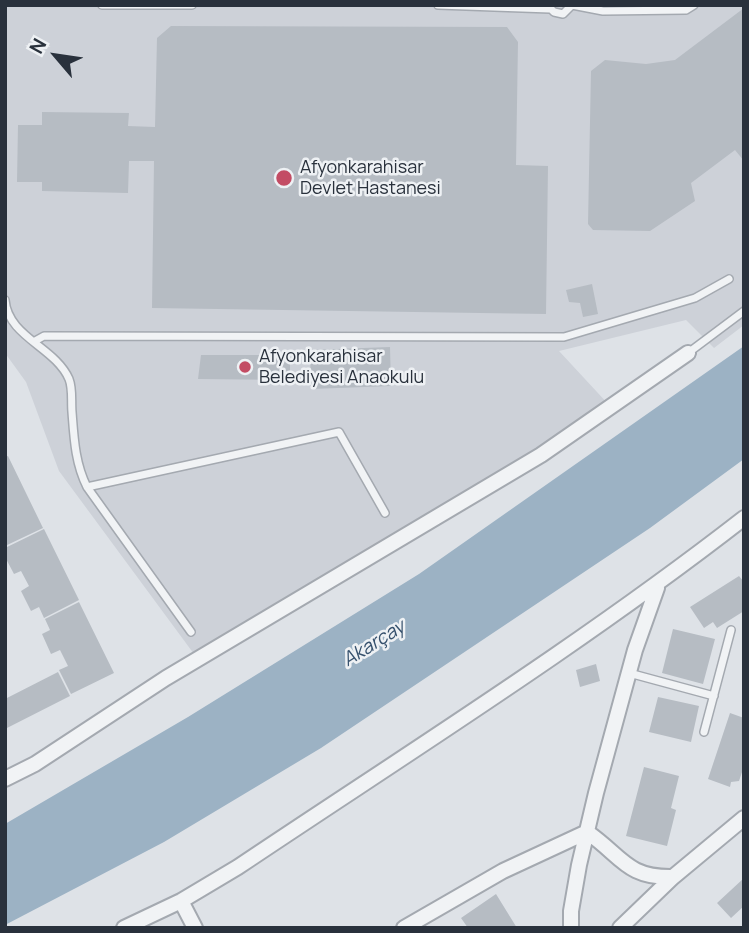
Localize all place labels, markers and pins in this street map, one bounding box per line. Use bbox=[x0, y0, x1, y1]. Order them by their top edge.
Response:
place label: Afyonkarahisar Devlet Hastanesi bbox=[300, 157, 441, 200]
marker: Afyonkarahisar Devlet Hastanesi bbox=[274, 168, 294, 188]
place label: Afyonkarahisar Belediyesi Anaokulu bbox=[259, 346, 424, 388]
marker: Afyonkarahisar Belediyesi Anaokulu bbox=[237, 359, 253, 375]

